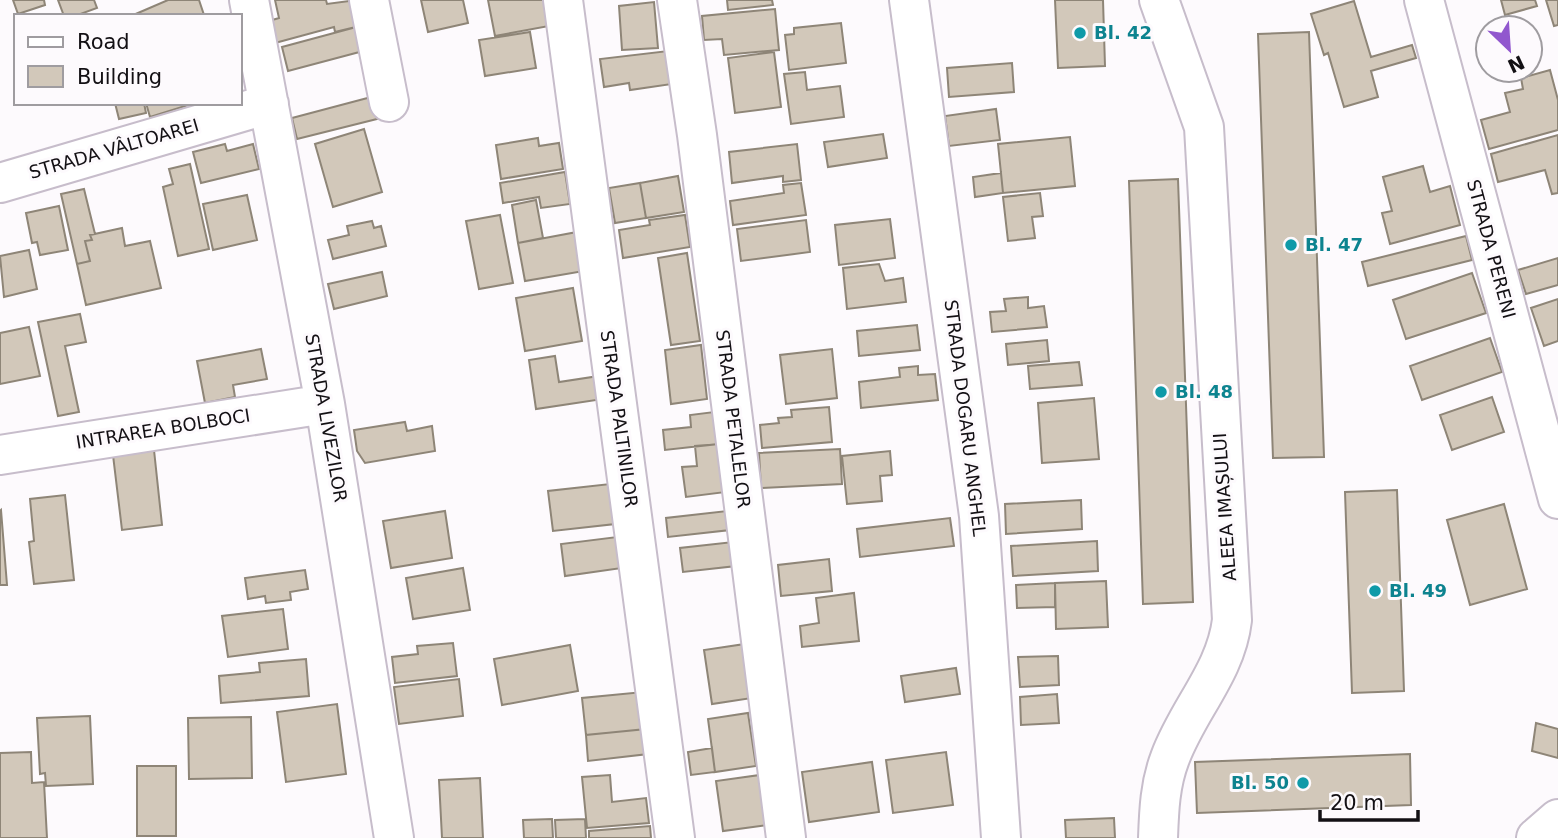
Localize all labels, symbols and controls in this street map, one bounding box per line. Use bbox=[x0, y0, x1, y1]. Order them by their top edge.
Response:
legend bbox=[14, 14, 242, 105]
north arrow bbox=[1474, 14, 1544, 84]
place label: Bl. 42 bbox=[1094, 22, 1152, 43]
marker: Bl. 42 bbox=[1072, 25, 1088, 41]
text: Road bbox=[77, 30, 130, 54]
text: N bbox=[1504, 51, 1528, 78]
text: Building bbox=[77, 65, 162, 89]
street label: STRADA VÂLTOAREI bbox=[27, 114, 201, 183]
street label: STRADA PERENI bbox=[1463, 177, 1520, 321]
place label: Bl. 47 bbox=[1305, 234, 1363, 255]
marker: Bl. 47 bbox=[1283, 237, 1299, 253]
street label: STRADA DOGARU ANGHEL bbox=[941, 298, 990, 538]
street label: STRADA PETALELOR bbox=[712, 328, 755, 509]
street label: STRADA PALTINILOR bbox=[597, 329, 642, 509]
street label: STRADA LIVEZILOR bbox=[301, 332, 352, 504]
place label: Bl. 48 bbox=[1175, 381, 1233, 402]
marker: Bl. 48 bbox=[1153, 384, 1169, 400]
street label: INTRAREA BOLBOCI bbox=[74, 404, 252, 453]
street label: ALEEA IMAȘULUI bbox=[1209, 432, 1240, 582]
place label: Bl. 49 bbox=[1389, 580, 1447, 601]
marker: Bl. 49 bbox=[1367, 583, 1383, 599]
place label: Bl. 50 bbox=[1231, 772, 1289, 793]
marker: Bl. 50 bbox=[1295, 775, 1311, 791]
scale bar bbox=[1320, 778, 1418, 822]
text: 20 m bbox=[1330, 791, 1384, 815]

